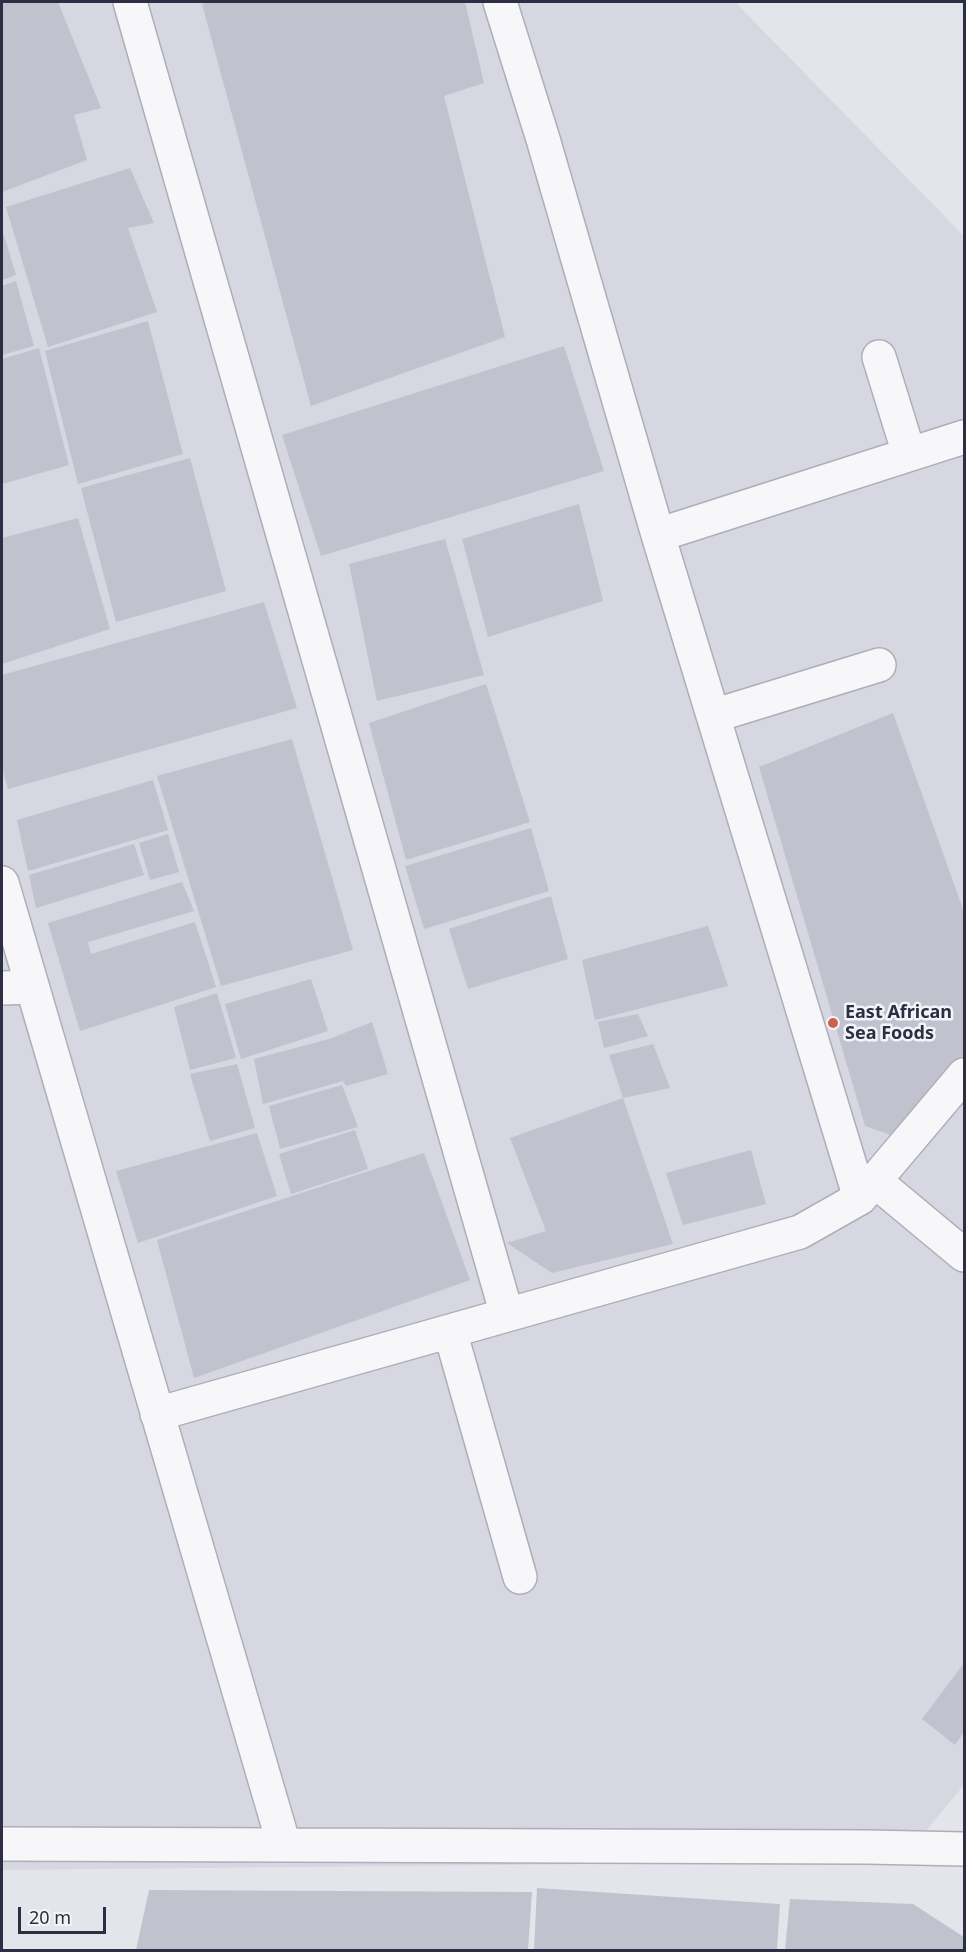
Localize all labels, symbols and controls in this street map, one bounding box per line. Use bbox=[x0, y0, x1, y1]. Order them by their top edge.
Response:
place label: East African Sea Foods bbox=[845, 1002, 952, 1044]
marker: East African Sea Foods bbox=[826, 1016, 840, 1030]
scale bar bbox=[21, 1895, 110, 1933]
text: 20 m bbox=[29, 1905, 71, 1929]

